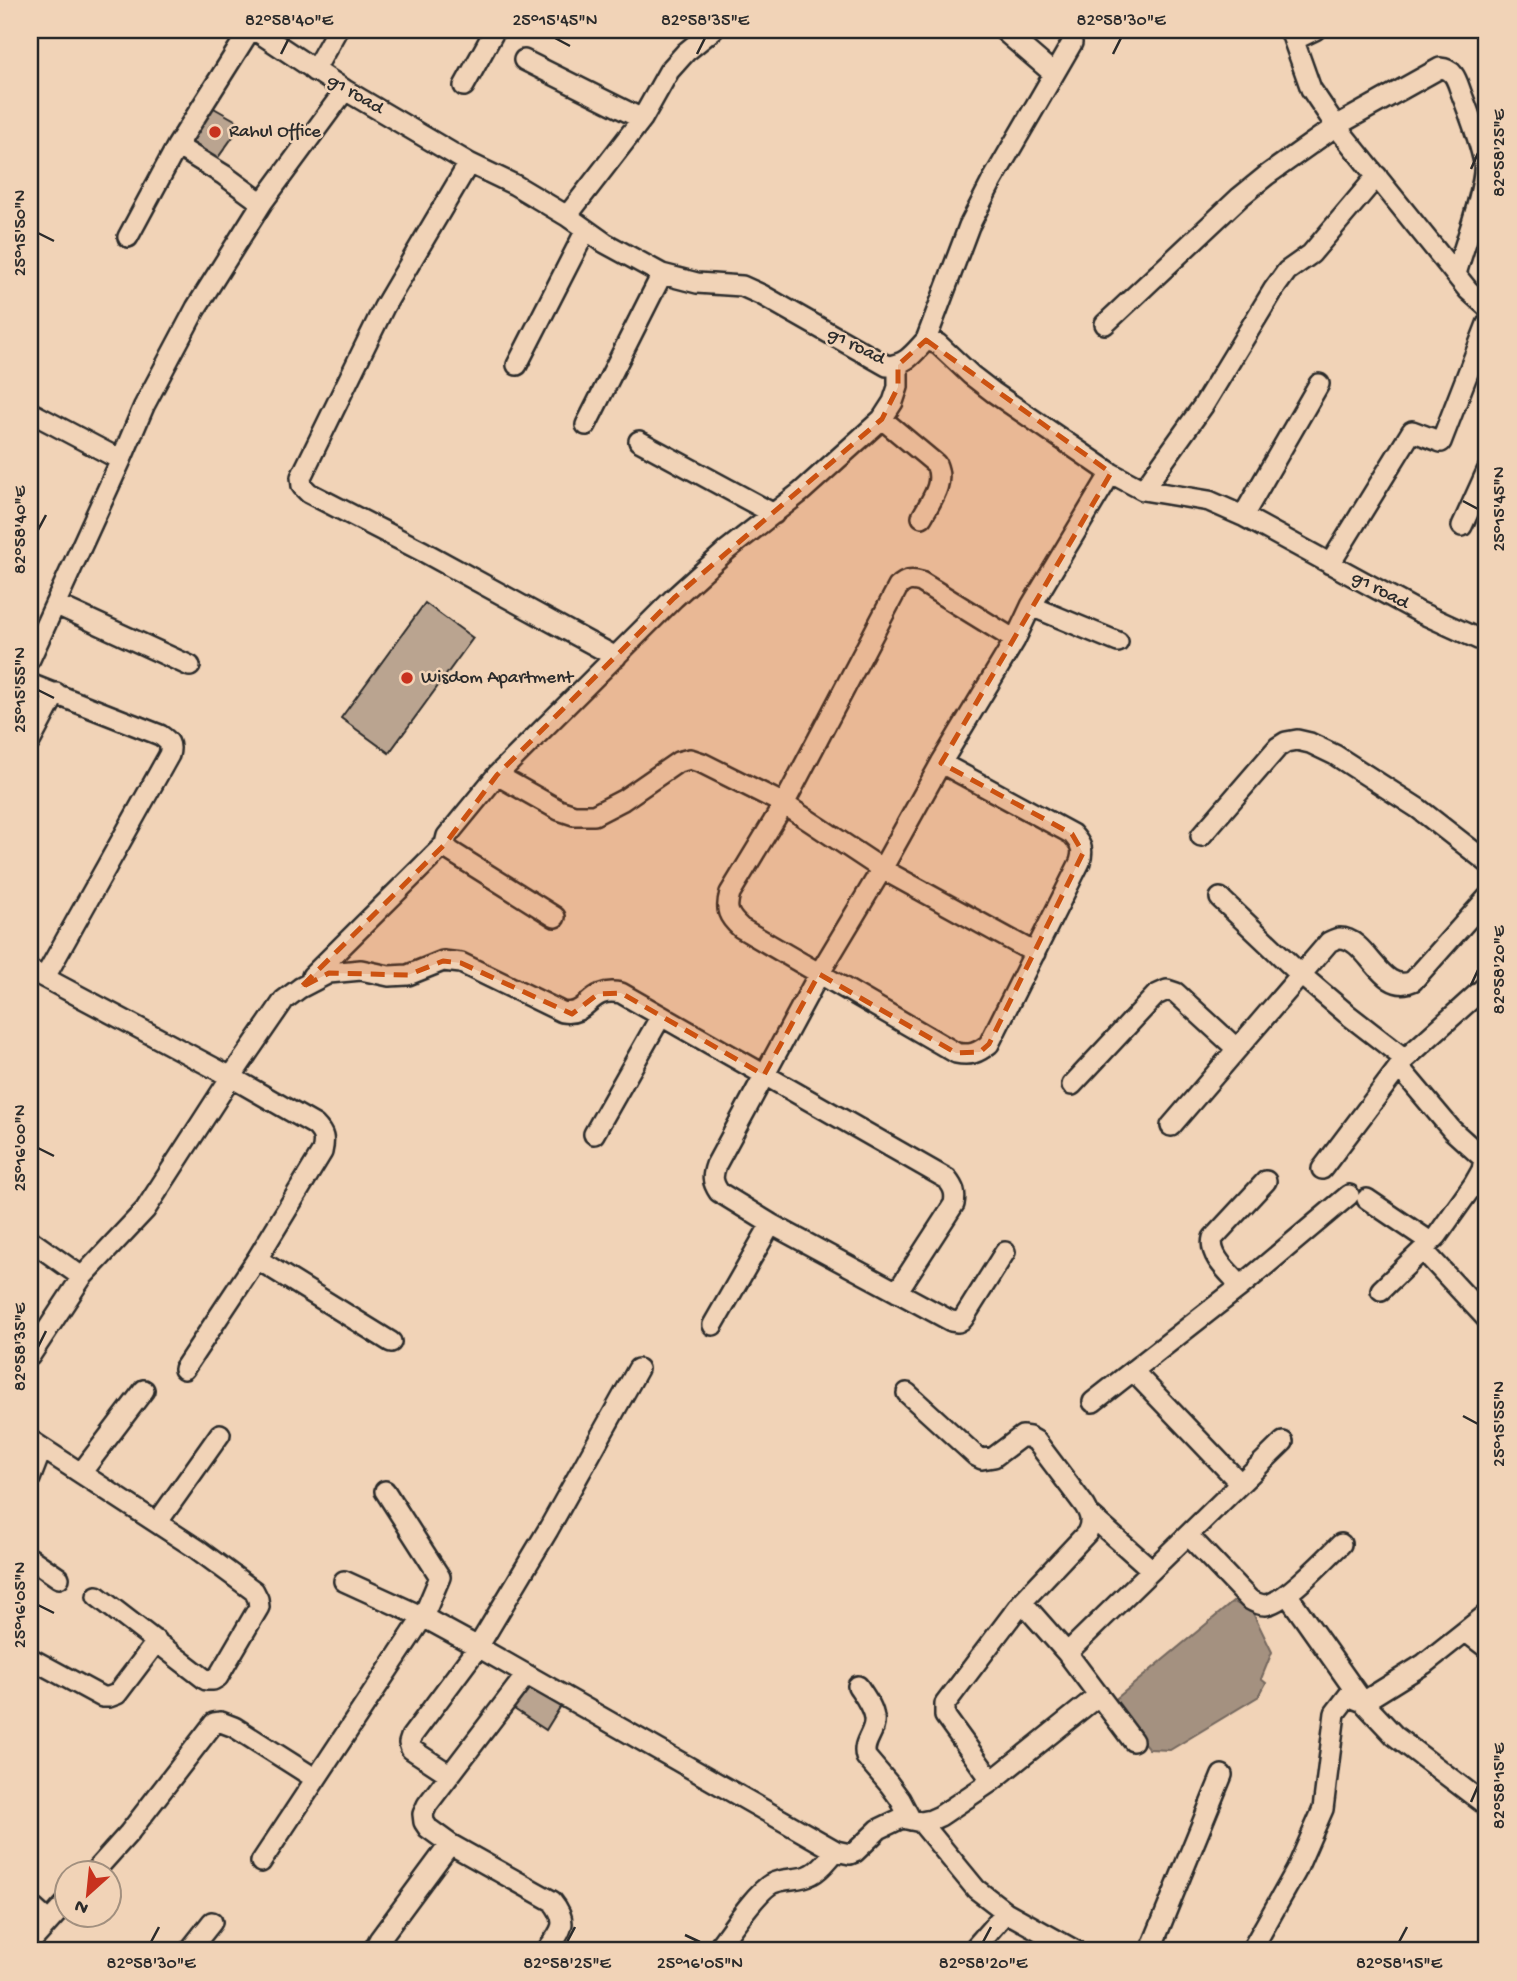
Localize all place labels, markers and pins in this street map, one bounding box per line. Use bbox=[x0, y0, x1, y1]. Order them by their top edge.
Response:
place label: Rahul Office bbox=[229, 121, 321, 144]
marker: Rahul Office bbox=[207, 124, 223, 140]
place label: Wisdom Apartment bbox=[421, 667, 575, 690]
marker: Wisdom Apartment bbox=[399, 670, 415, 686]

